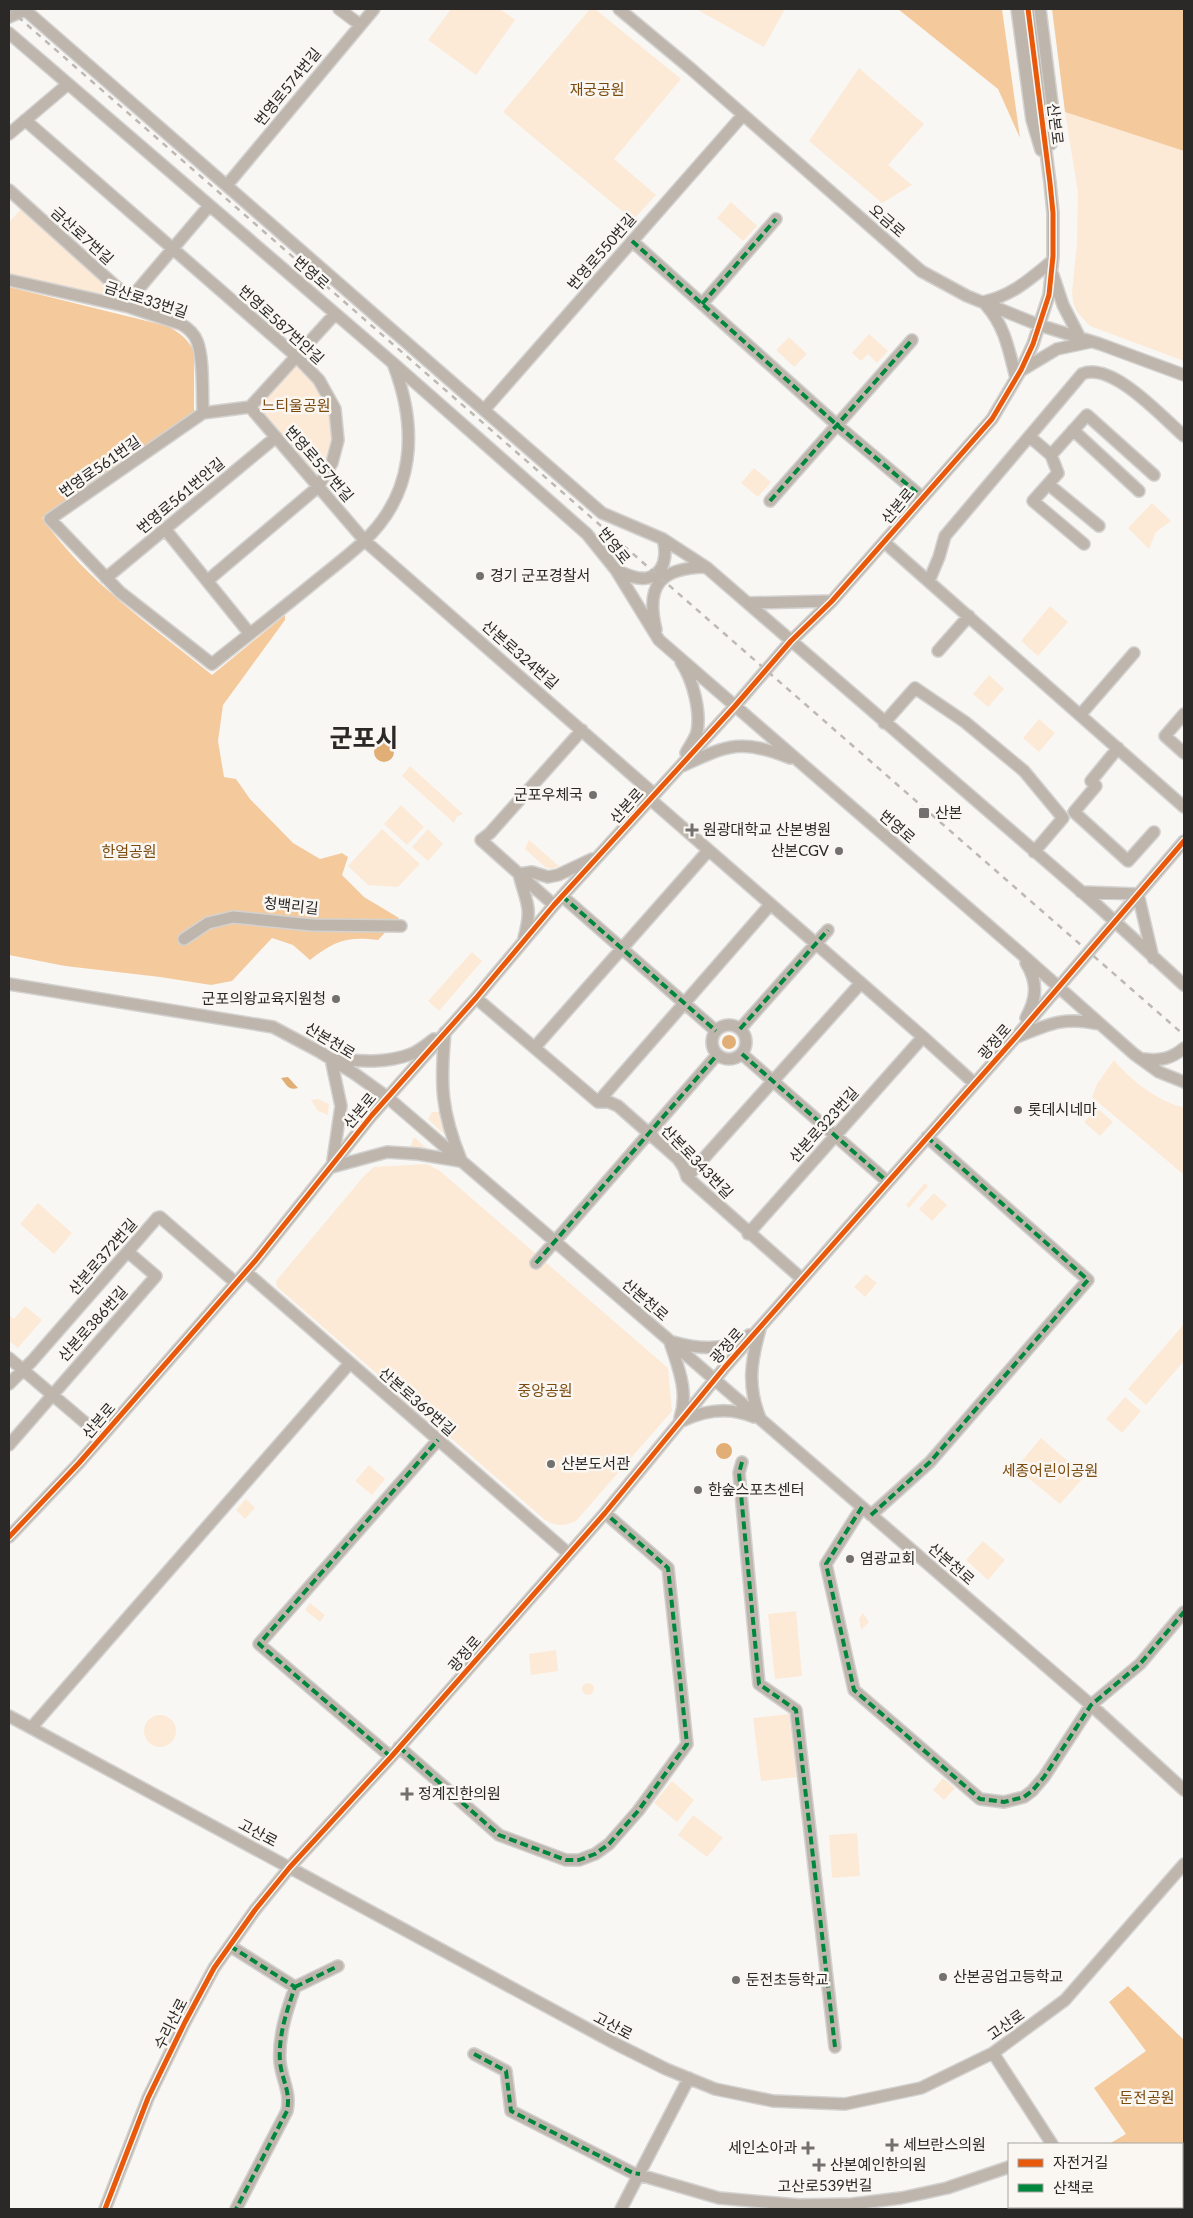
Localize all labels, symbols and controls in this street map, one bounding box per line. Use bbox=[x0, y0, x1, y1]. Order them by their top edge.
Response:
street label: 번영로574번길 bbox=[250, 44, 324, 129]
park label: 재궁공원 bbox=[569, 80, 625, 98]
street label: 산본로 bbox=[1045, 102, 1067, 146]
street label: 오금로 bbox=[866, 200, 909, 241]
street label: 금산로7번길 bbox=[48, 203, 118, 268]
street label: 번영로550번길 bbox=[563, 210, 639, 293]
street label: 번영로 bbox=[290, 252, 333, 293]
street label: 금산로33번길 bbox=[102, 277, 190, 321]
street label: 번영로587번안길 bbox=[235, 281, 328, 367]
park label: 느티울공원 bbox=[261, 396, 331, 414]
street label: 번영로557번길 bbox=[282, 422, 358, 505]
street label: 번영로561번길 bbox=[55, 432, 144, 501]
street label: 번영로561번안길 bbox=[133, 453, 228, 537]
street label: 산본로 bbox=[877, 484, 917, 527]
street label: 번영로 bbox=[595, 524, 635, 567]
place label: 경기 군포경찰서 bbox=[490, 566, 590, 584]
marker: 경기 군포경찰서 bbox=[474, 570, 486, 582]
street label: 산본로324번길 bbox=[479, 616, 562, 692]
district label: 군포시 bbox=[329, 722, 399, 752]
street label: 산본로 bbox=[606, 784, 647, 827]
place label: 군포우체국 bbox=[514, 785, 583, 803]
marker: 군포우체국 bbox=[587, 789, 599, 801]
place label: 산본 bbox=[935, 803, 963, 821]
street label: 번영로 bbox=[876, 806, 919, 847]
marker: 산본 bbox=[917, 806, 931, 820]
place label: 원광대학교 산본병원 bbox=[703, 820, 831, 838]
marker: 원광대학교 산본병원 bbox=[685, 823, 699, 837]
place label: 산본CGV bbox=[771, 841, 830, 859]
park label: 한얼공원 bbox=[101, 842, 157, 860]
marker: 산본CGV bbox=[833, 845, 845, 857]
street label: 청백리길 bbox=[263, 893, 319, 917]
place label: 군포의왕교육지원청 bbox=[202, 989, 326, 1007]
marker: 군포의왕교육지원청 bbox=[330, 993, 342, 1005]
street label: 산본천로 bbox=[302, 1018, 359, 1062]
street label: 광정로 bbox=[974, 1020, 1015, 1063]
street label: 산본로323번길 bbox=[785, 1083, 862, 1166]
street label: 산본로 bbox=[339, 1089, 379, 1132]
place label: 롯데시네마 bbox=[1028, 1100, 1097, 1118]
marker: 롯데시네마 bbox=[1012, 1104, 1024, 1116]
street label: 산본로343번길 bbox=[658, 1121, 737, 1202]
street label: 산본로372번길 bbox=[64, 1215, 140, 1298]
street label: 산본천로 bbox=[619, 1274, 672, 1324]
street label: 산본로386번길 bbox=[54, 1282, 131, 1365]
street label: 광정로 bbox=[706, 1324, 747, 1367]
street label: 산본로369번길 bbox=[376, 1363, 459, 1439]
park label: 중앙공원 bbox=[517, 1381, 573, 1399]
street label: 산본로 bbox=[78, 1399, 119, 1442]
place label: 산본도서관 bbox=[561, 1454, 630, 1472]
marker: 산본도서관 bbox=[545, 1458, 557, 1470]
park label: 세종어린이공원 bbox=[1002, 1461, 1098, 1479]
place label: 한숲스포츠센터 bbox=[708, 1480, 805, 1498]
marker: 한숲스포츠센터 bbox=[692, 1484, 704, 1496]
street label: 산본천로 bbox=[925, 1538, 978, 1588]
place label: 염광교회 bbox=[860, 1549, 915, 1567]
marker: 염광교회 bbox=[844, 1553, 856, 1565]
street label: 광정로 bbox=[444, 1632, 485, 1675]
place label: 정계진한의원 bbox=[418, 1784, 501, 1802]
marker: 정계진한의원 bbox=[400, 1787, 414, 1801]
street label: 고산로 bbox=[236, 1814, 281, 1850]
place label: 산본공업고등학교 bbox=[953, 1967, 1063, 1985]
place label: 둔전초등학교 bbox=[746, 1970, 829, 1988]
marker: 산본공업고등학교 bbox=[937, 1971, 949, 1983]
marker: 둔전초등학교 bbox=[730, 1974, 742, 1986]
street label: 수리산로 bbox=[150, 1995, 191, 2052]
street label: 고산로 bbox=[983, 2005, 1028, 2043]
street label: 고산로 bbox=[591, 2007, 636, 2043]
park label: 둔전공원 bbox=[1119, 2088, 1175, 2106]
place label: 세브란스의원 bbox=[903, 2135, 986, 2153]
place label: 세인소아과 bbox=[728, 2138, 797, 2156]
marker: 세브란스의원 bbox=[885, 2138, 899, 2152]
marker: 세인소아과 bbox=[801, 2141, 815, 2155]
legend bbox=[1008, 2143, 1183, 2208]
text: 자전거길 bbox=[1053, 2153, 1108, 2171]
place label: 산본예인한의원 bbox=[830, 2155, 927, 2173]
marker: 산본예인한의원 bbox=[812, 2158, 826, 2172]
street label: 고산로539번길 bbox=[777, 2175, 873, 2195]
text: 산책로 bbox=[1053, 2178, 1094, 2196]

